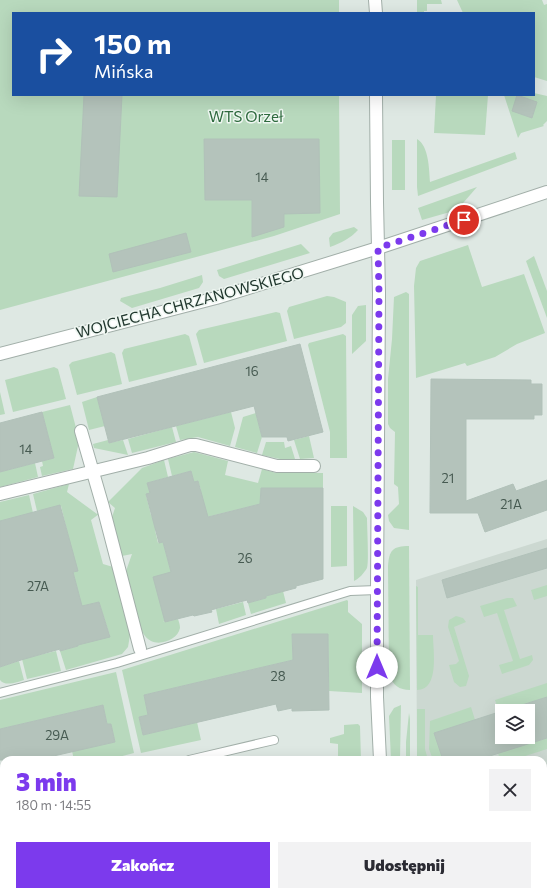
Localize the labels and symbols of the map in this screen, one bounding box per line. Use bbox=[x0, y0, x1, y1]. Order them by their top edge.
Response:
park label: WTS Orzeł bbox=[209, 107, 284, 125]
house number: 14 bbox=[255, 169, 269, 185]
pin bbox=[447, 203, 481, 237]
street label: WOJCIECHA CHRZANOWSKIEGO bbox=[74, 263, 306, 341]
house number: 16 bbox=[245, 363, 259, 379]
house number: 14 bbox=[19, 441, 33, 457]
house number: 21 bbox=[442, 470, 454, 486]
house number: 21A bbox=[500, 496, 522, 512]
house number: 26 bbox=[237, 550, 253, 566]
house number: 27A bbox=[27, 578, 49, 594]
position arrow bbox=[356, 646, 398, 688]
house number: 28 bbox=[270, 668, 286, 684]
house number: 29A bbox=[45, 727, 69, 743]

